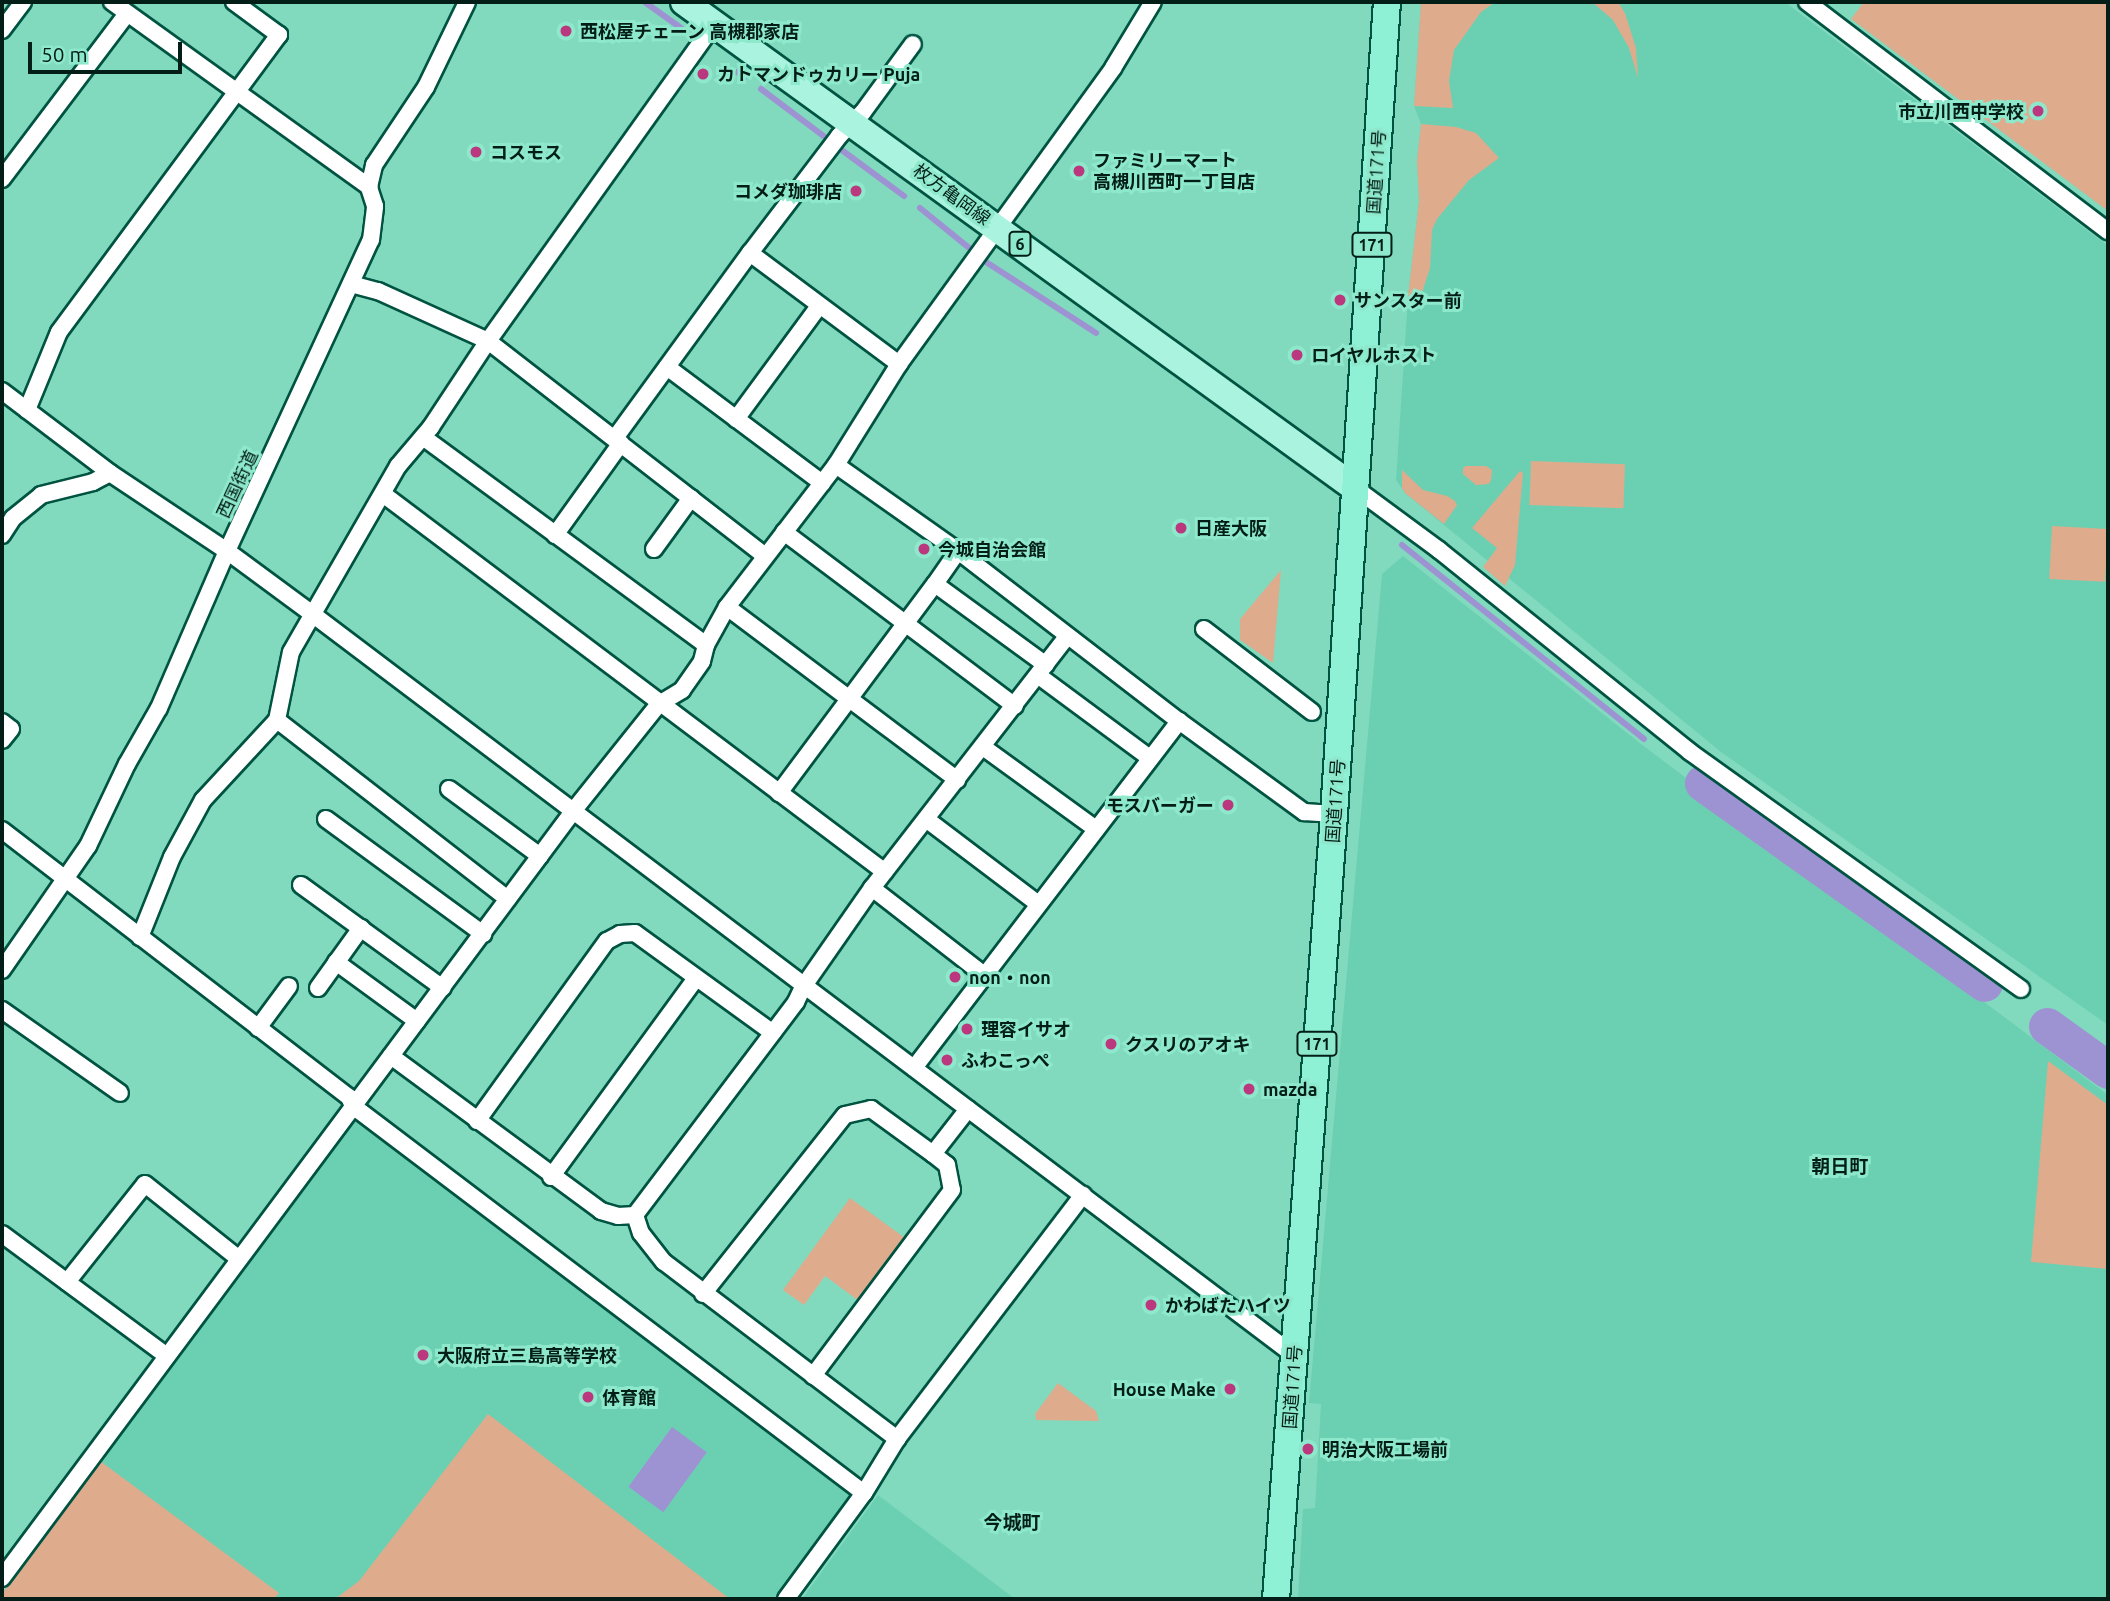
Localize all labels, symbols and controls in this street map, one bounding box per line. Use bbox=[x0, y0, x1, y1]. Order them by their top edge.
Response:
place label: 西松屋チェーン 高槻郡家店 bbox=[580, 20, 800, 42]
marker: 西松屋チェーン 高槻郡家店 bbox=[558, 23, 574, 39]
scale bar bbox=[32, 28, 186, 72]
text: 50 m bbox=[41, 42, 88, 66]
place label: カトマンドゥカリー Puja bbox=[717, 63, 920, 85]
marker: カトマンドゥカリー Puja bbox=[695, 66, 711, 82]
place label: 市立川西中学校 bbox=[1898, 100, 2024, 122]
marker: 市立川西中学校 bbox=[2030, 103, 2046, 119]
street label: 国道171号 bbox=[1362, 129, 1390, 215]
place label: コスモス bbox=[490, 141, 562, 163]
marker: コスモス bbox=[468, 144, 484, 160]
place label: ファミリーマート 高槻川西町一丁目店 bbox=[1093, 150, 1255, 192]
street label: 枚方亀岡線 bbox=[909, 159, 995, 229]
marker: ファミリーマート 高槻川西町一丁目店 bbox=[1071, 163, 1087, 179]
place label: コメダ珈琲店 bbox=[734, 180, 842, 202]
marker: コメダ珈琲店 bbox=[848, 183, 864, 199]
road number: 6 bbox=[1008, 232, 1032, 256]
road number: 171 bbox=[1351, 232, 1393, 258]
place label: サンスター前 bbox=[1354, 289, 1462, 311]
marker: サンスター前 bbox=[1332, 292, 1348, 308]
place label: ロイヤルホスト bbox=[1311, 344, 1437, 366]
marker: ロイヤルホスト bbox=[1289, 347, 1305, 363]
street label: 西国街道 bbox=[212, 447, 262, 521]
place label: 日産大阪 bbox=[1195, 517, 1267, 539]
marker: 日産大阪 bbox=[1173, 520, 1189, 536]
place label: 今城自治会館 bbox=[938, 538, 1046, 560]
marker: 今城自治会館 bbox=[916, 541, 932, 557]
street label: 国道171号 bbox=[1321, 758, 1349, 844]
place label: モスバーガー bbox=[1106, 794, 1214, 816]
marker: モスバーガー bbox=[1220, 797, 1236, 813]
place label: non・non bbox=[969, 966, 1051, 988]
marker: non・non bbox=[947, 969, 963, 985]
place label: 理容イサオ bbox=[981, 1018, 1071, 1040]
marker: 理容イサオ bbox=[959, 1021, 975, 1037]
road number: 171 bbox=[1296, 1032, 1338, 1056]
place label: クスリのアオキ bbox=[1125, 1033, 1251, 1055]
marker: クスリのアオキ bbox=[1103, 1036, 1119, 1052]
place label: ふわこっぺ bbox=[961, 1049, 1051, 1071]
marker: ふわこっぺ bbox=[939, 1052, 955, 1068]
place label: mazda bbox=[1263, 1078, 1317, 1100]
marker: mazda bbox=[1241, 1081, 1257, 1097]
district label: 朝日町 bbox=[1812, 1156, 1868, 1178]
place label: かわばたハイツ bbox=[1165, 1294, 1291, 1316]
marker: かわばたハイツ bbox=[1143, 1297, 1159, 1313]
place label: 大阪府立三島高等学校 bbox=[437, 1344, 617, 1366]
street label: 国道171号 bbox=[1278, 1344, 1306, 1430]
marker: 大阪府立三島高等学校 bbox=[415, 1347, 431, 1363]
place label: House Make bbox=[1113, 1378, 1216, 1400]
marker: House Make bbox=[1222, 1381, 1238, 1397]
place label: 体育館 bbox=[602, 1386, 656, 1408]
marker: 体育館 bbox=[580, 1389, 596, 1405]
place label: 明治大阪工場前 bbox=[1322, 1438, 1448, 1460]
marker: 明治大阪工場前 bbox=[1300, 1441, 1316, 1457]
district label: 今城町 bbox=[984, 1512, 1040, 1534]

